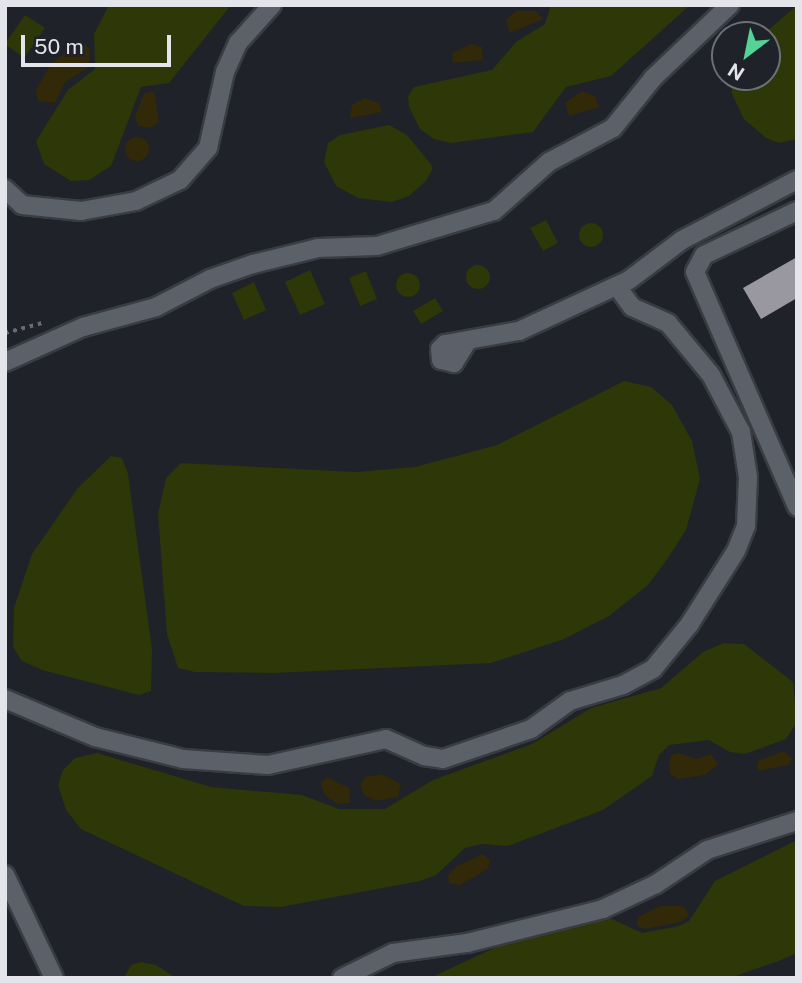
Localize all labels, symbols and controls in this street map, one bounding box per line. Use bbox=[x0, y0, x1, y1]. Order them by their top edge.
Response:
scale bar bbox=[24, 21, 175, 65]
north arrow bbox=[711, 21, 781, 91]
text: 50 m bbox=[34, 34, 84, 59]
text: N bbox=[724, 59, 748, 85]

